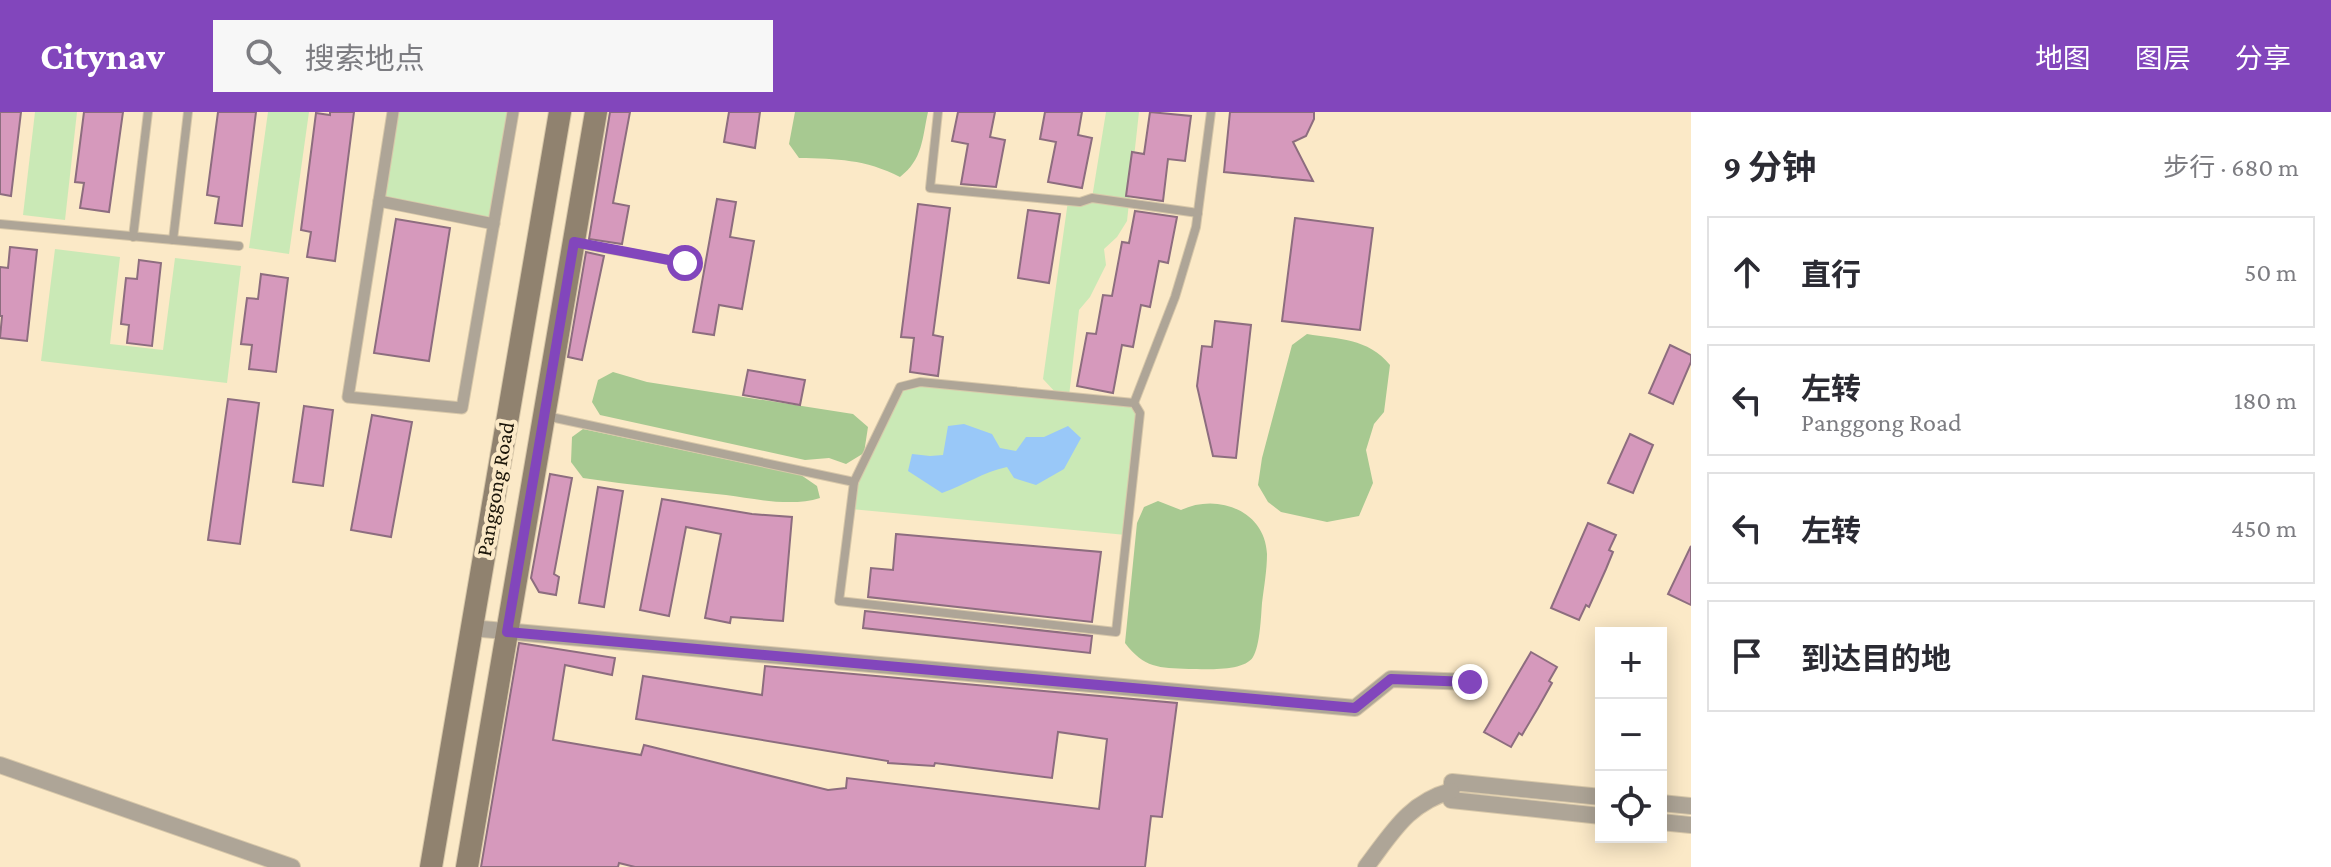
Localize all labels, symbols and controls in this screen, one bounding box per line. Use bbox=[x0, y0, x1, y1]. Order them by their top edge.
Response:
search box bbox=[213, 20, 773, 92]
icon: search bbox=[241, 34, 285, 78]
text: Citynav bbox=[40, 35, 165, 77]
text: 搜索地点 bbox=[305, 42, 425, 75]
text: 地图 bbox=[2035, 43, 2091, 74]
text: 图层 bbox=[2135, 43, 2191, 74]
text: 分享 bbox=[2235, 43, 2291, 74]
text: 9 分钟 bbox=[1723, 149, 1816, 186]
text: 步行 · 680 m bbox=[2163, 153, 2299, 182]
route start bbox=[667, 245, 703, 281]
icon: ahead bbox=[1725, 250, 1769, 294]
text: 直行 bbox=[1801, 258, 1861, 291]
text: 50 m bbox=[2244, 258, 2297, 287]
text: 左转 bbox=[1801, 372, 1861, 405]
icon: left bbox=[1725, 378, 1769, 422]
text: 180 m bbox=[2234, 386, 2297, 415]
text: Panggong Road bbox=[1801, 408, 1962, 437]
street label: Panggong Road bbox=[471, 419, 519, 558]
icon: left bbox=[1725, 506, 1769, 550]
text: 左转 bbox=[1801, 514, 1861, 547]
text: 450 m bbox=[2231, 514, 2297, 543]
map controls bbox=[1595, 627, 1667, 843]
button: + bbox=[1595, 627, 1667, 699]
icon: arrive bbox=[1725, 634, 1769, 678]
text: 到达目的地 bbox=[1801, 642, 1951, 675]
route end bbox=[1452, 664, 1488, 700]
button: − bbox=[1595, 699, 1667, 771]
button: locate bbox=[1595, 771, 1667, 843]

